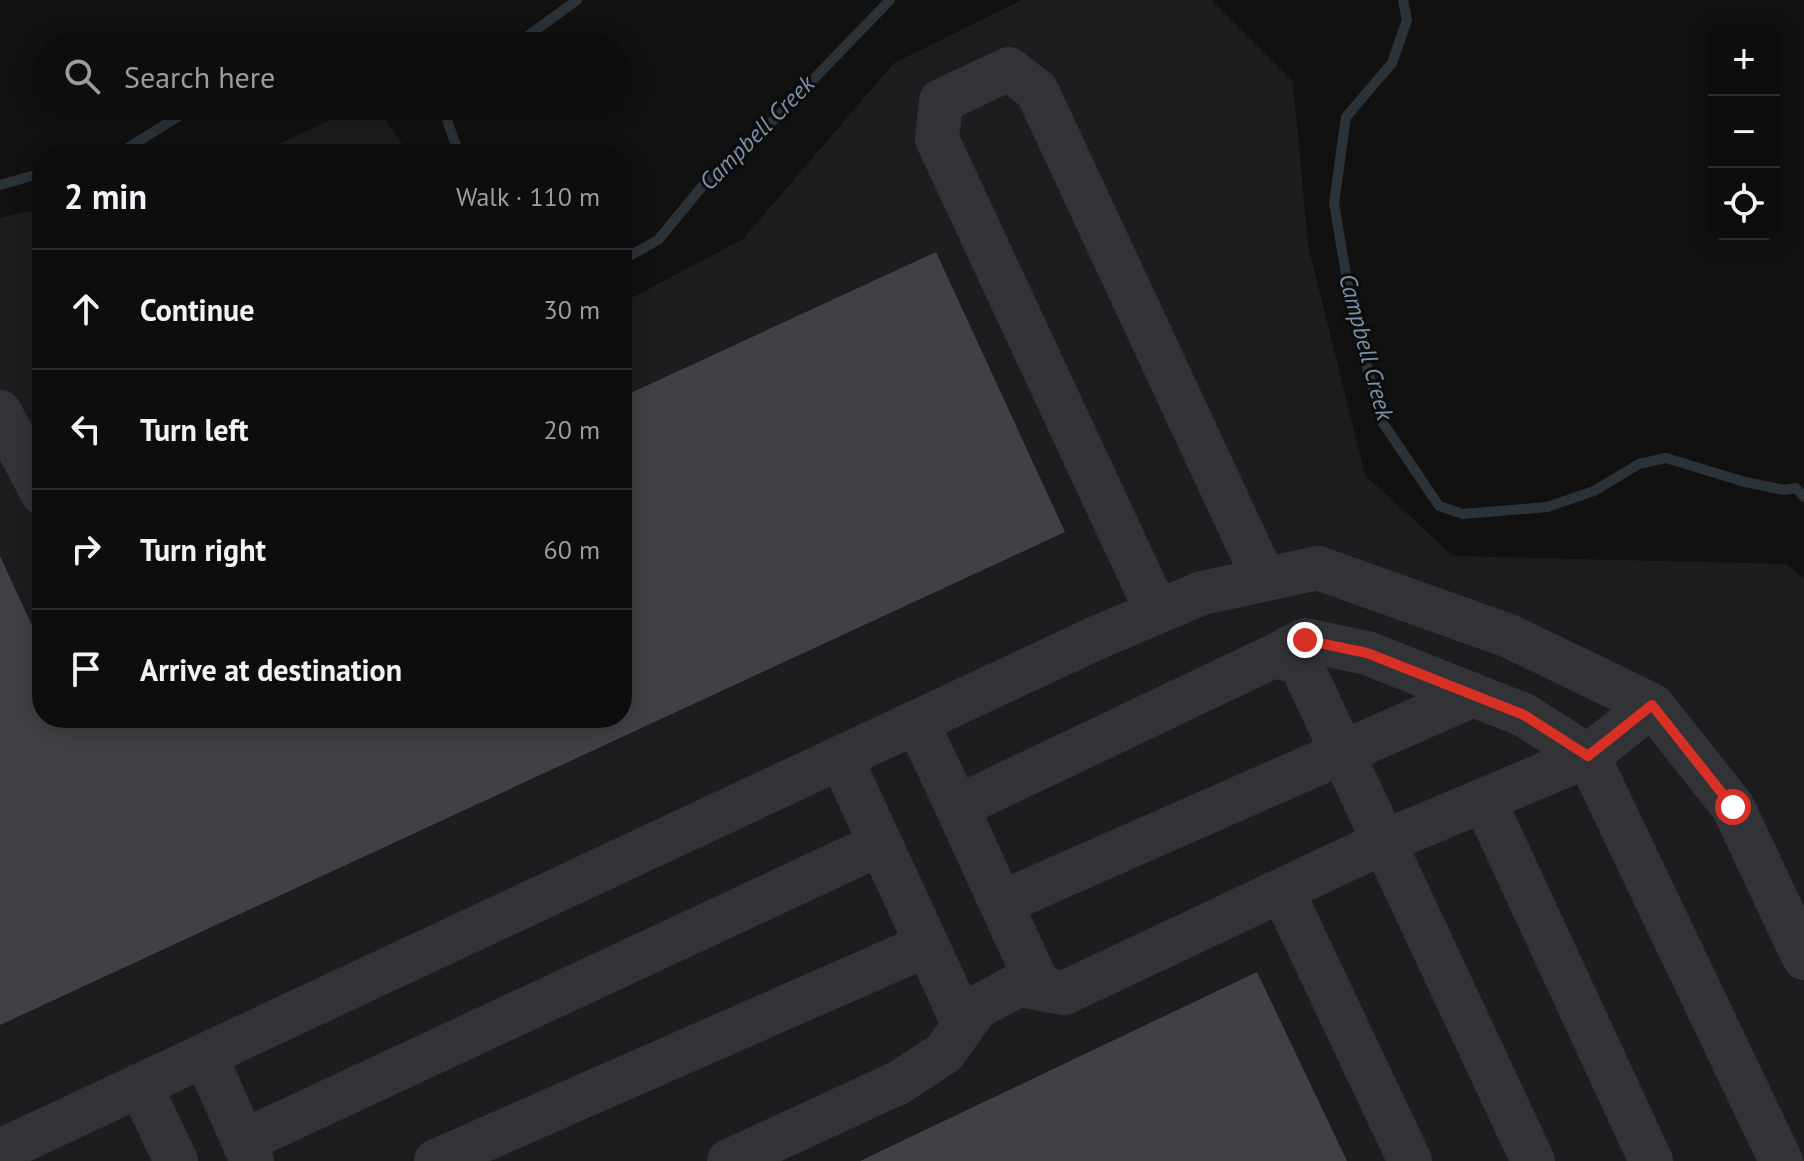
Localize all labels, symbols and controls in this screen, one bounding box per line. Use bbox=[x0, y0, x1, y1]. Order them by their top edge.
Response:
map controls bbox=[1708, 24, 1780, 240]
button: + bbox=[1708, 24, 1780, 96]
search box bbox=[32, 32, 632, 120]
icon: search bbox=[60, 54, 104, 98]
text: Search here bbox=[124, 57, 275, 96]
water label: Campbell Creek bbox=[692, 68, 822, 197]
button: − bbox=[1708, 96, 1780, 168]
button: locate bbox=[1708, 168, 1780, 240]
text: 2 min bbox=[64, 174, 147, 218]
text: Walk · 110 m bbox=[456, 180, 600, 213]
water label: Campbell Creek bbox=[1332, 270, 1401, 425]
icon: ahead bbox=[64, 287, 108, 331]
text: Continue bbox=[140, 290, 254, 329]
text: 30 m bbox=[544, 293, 600, 326]
icon: left bbox=[64, 407, 108, 451]
text: Turn left bbox=[140, 410, 248, 449]
text: 20 m bbox=[544, 413, 600, 446]
icon: right bbox=[64, 527, 108, 571]
text: Turn right bbox=[140, 530, 266, 569]
text: 60 m bbox=[544, 533, 600, 566]
route end bbox=[1287, 622, 1323, 658]
icon: arrive bbox=[64, 647, 108, 691]
text: Arrive at destination bbox=[140, 650, 402, 689]
route start bbox=[1715, 789, 1751, 825]

